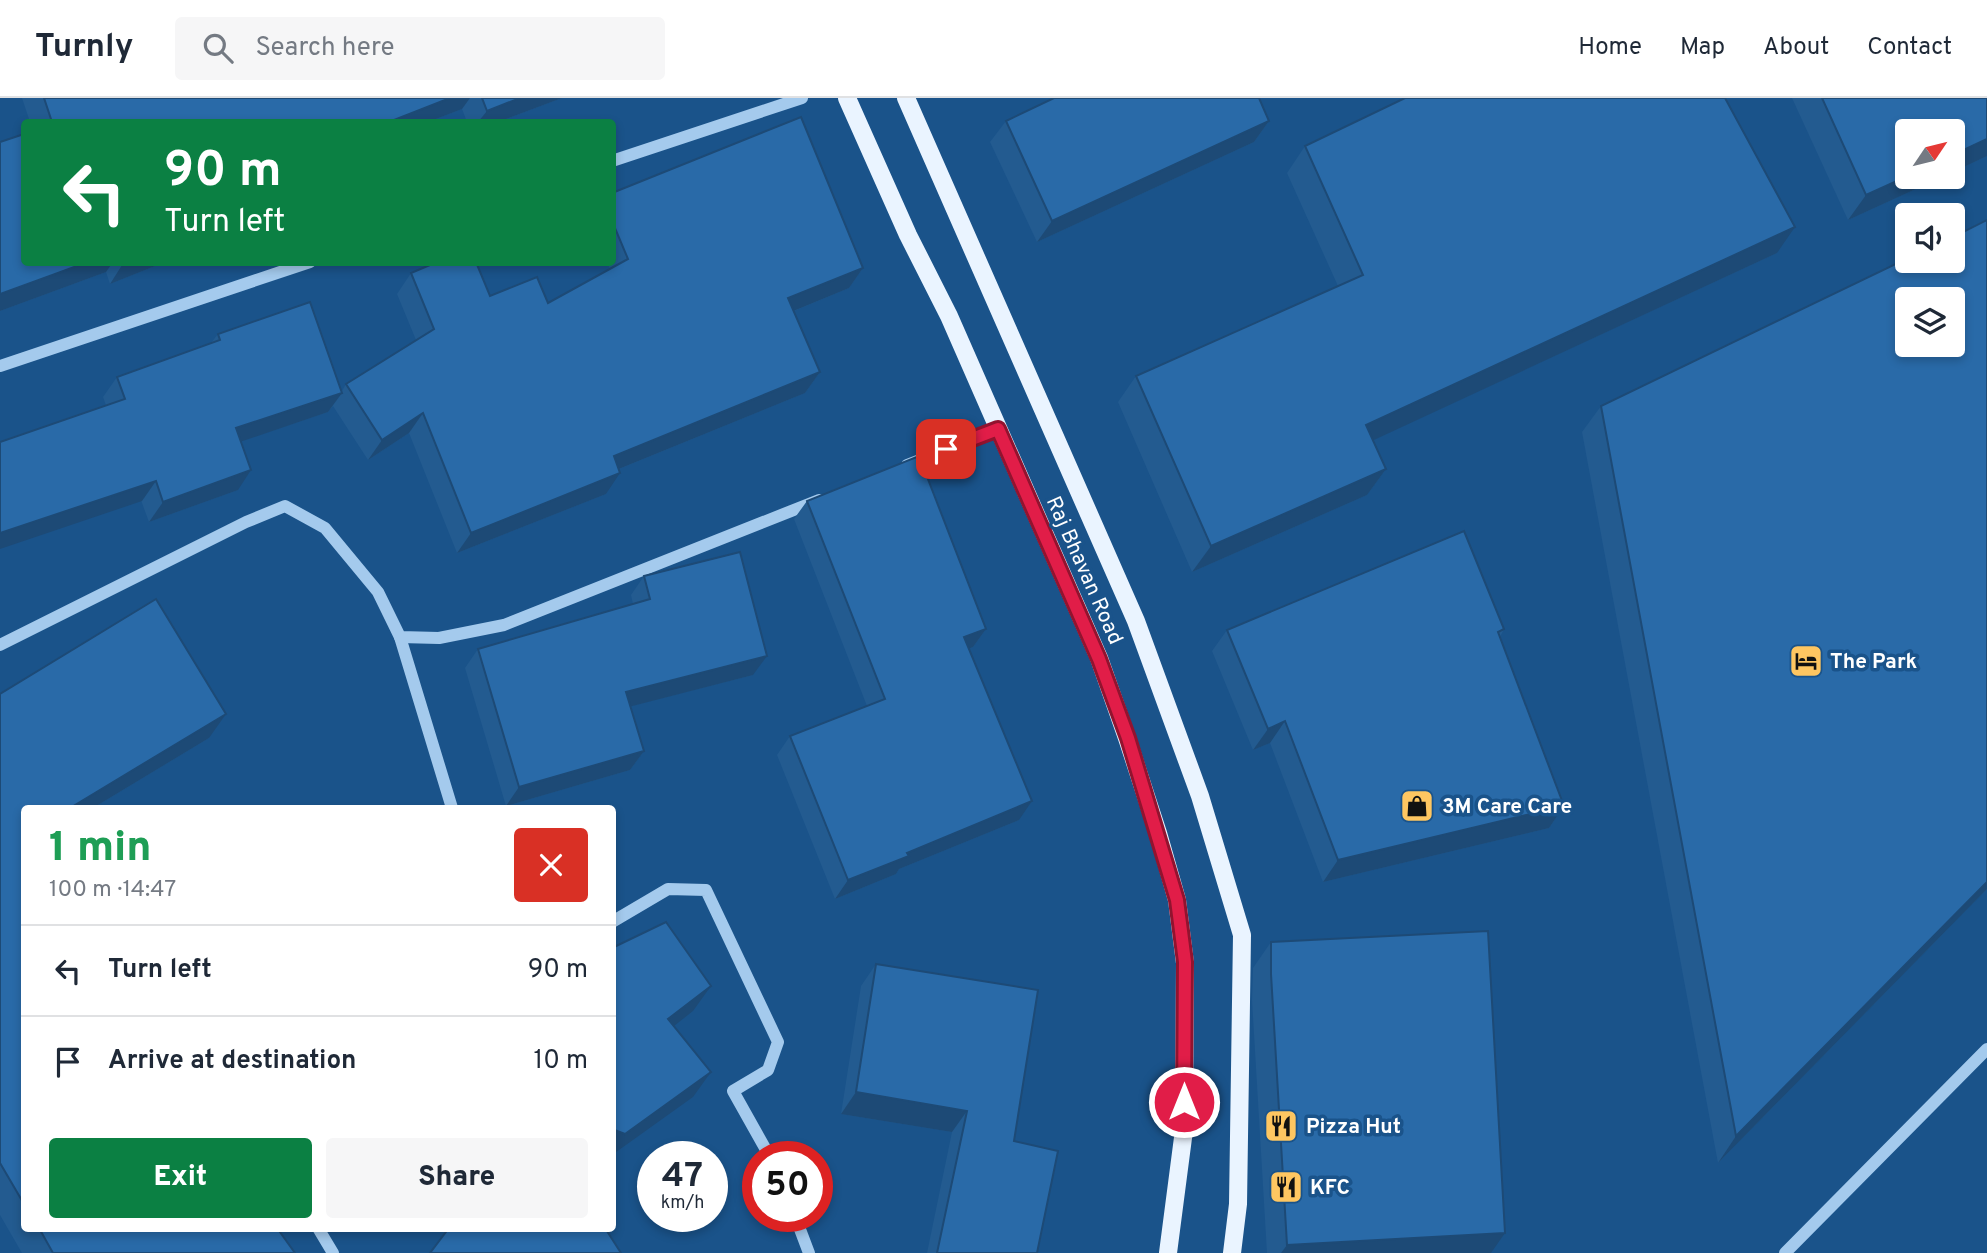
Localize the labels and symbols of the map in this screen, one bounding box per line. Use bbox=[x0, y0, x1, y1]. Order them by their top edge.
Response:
north arrow bbox=[1895, 119, 1965, 189]
pin bbox=[916, 419, 976, 479]
street label: Raj Bhavan Road bbox=[1039, 492, 1128, 649]
hotel icon: The Park bbox=[1787, 642, 1825, 680]
place label: The Park bbox=[1830, 649, 1918, 676]
shop icon: 3M Care Care bbox=[1398, 787, 1436, 825]
place label: 3M Care Care bbox=[1442, 794, 1572, 821]
position arrow bbox=[1147, 1065, 1221, 1139]
restaurant icon: Pizza Hut bbox=[1262, 1107, 1300, 1145]
place label: Pizza Hut bbox=[1306, 1114, 1401, 1141]
speed limit sign: 50 bbox=[742, 1141, 833, 1232]
restaurant icon: KFC bbox=[1267, 1168, 1305, 1206]
place label: KFC bbox=[1310, 1175, 1350, 1202]

